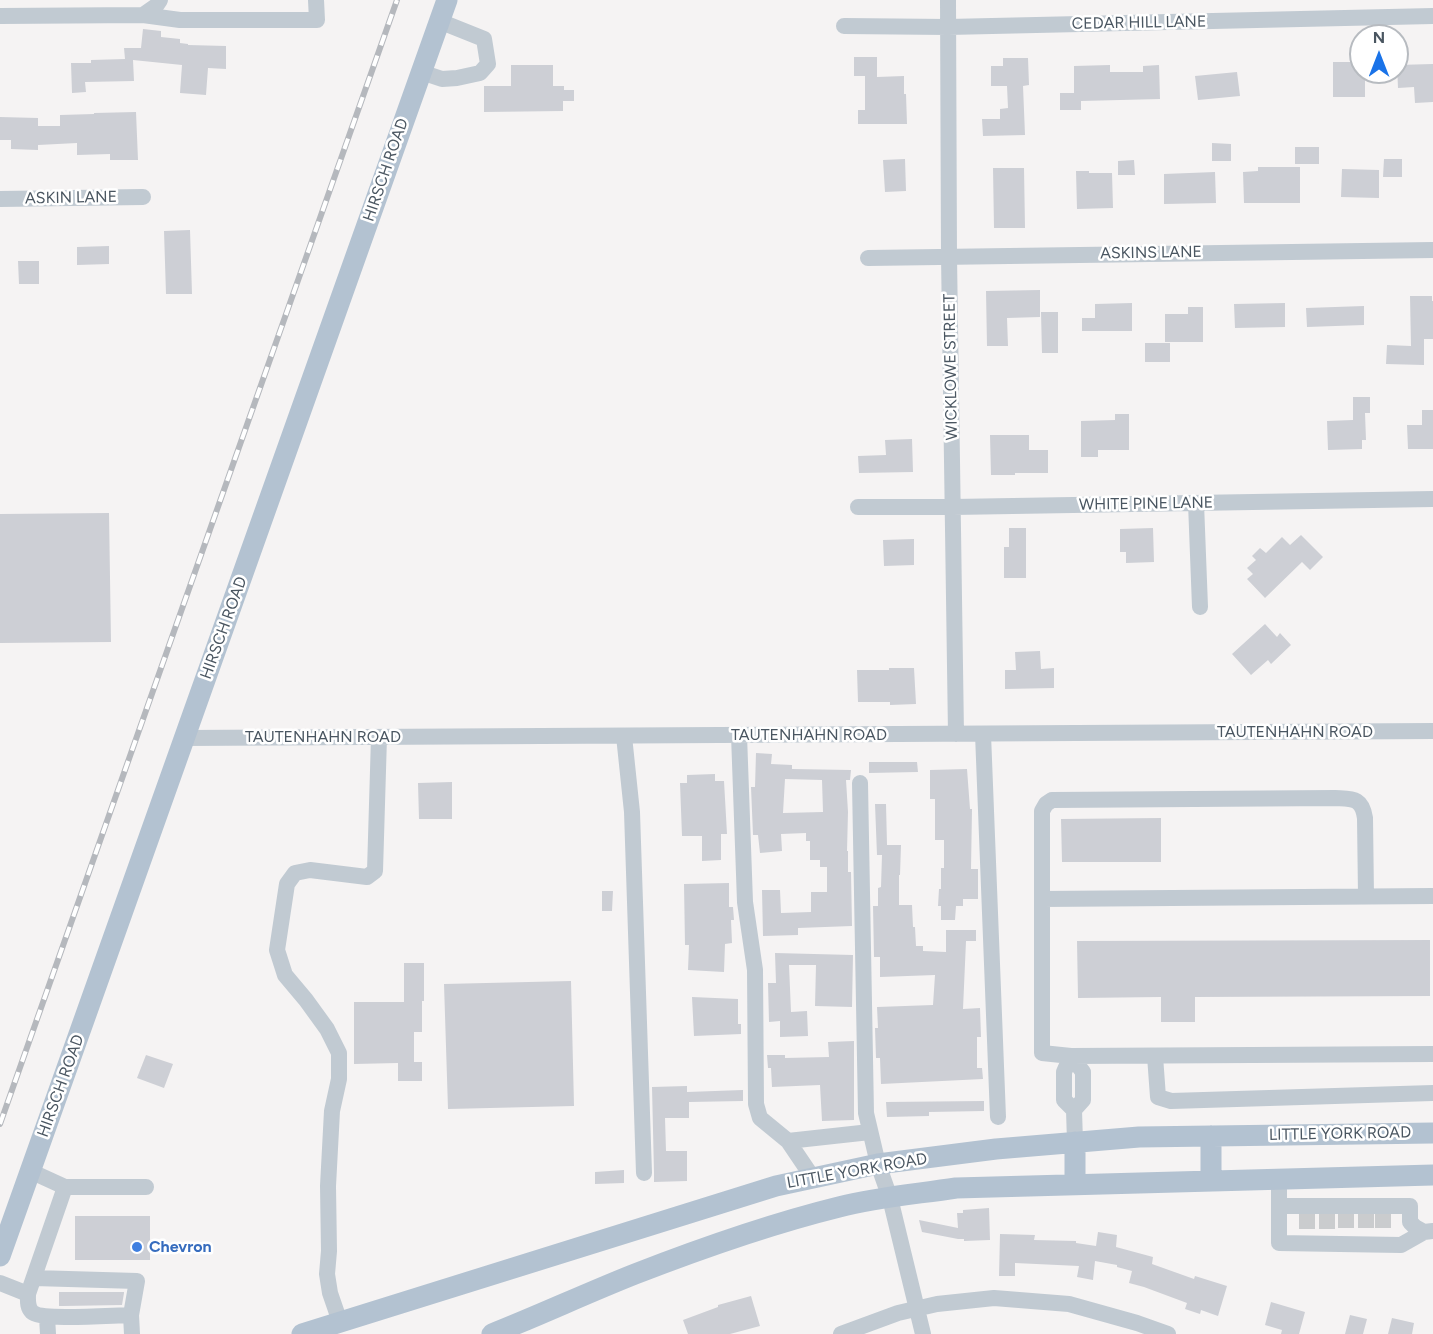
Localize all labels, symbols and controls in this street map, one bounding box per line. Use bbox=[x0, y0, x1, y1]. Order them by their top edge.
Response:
street label: CEDAR HILL LANE bbox=[1071, 12, 1207, 34]
north arrow bbox=[1349, 24, 1409, 84]
text: N bbox=[1373, 28, 1385, 47]
street label: HIRSCH ROAD bbox=[359, 116, 413, 224]
street label: ASKIN LANE bbox=[25, 188, 117, 208]
street label: ASKINS LANE bbox=[1100, 243, 1202, 263]
street label: WICKLOWE STREET bbox=[940, 294, 962, 440]
street label: WHITE PINE LANE bbox=[1079, 493, 1213, 515]
street label: HIRSCH ROAD bbox=[197, 574, 251, 682]
street label: TAUTENHAHN ROAD bbox=[1217, 722, 1373, 742]
street label: TAUTENHAHN ROAD bbox=[731, 725, 887, 745]
street label: TAUTENHAHN ROAD bbox=[245, 727, 401, 747]
street label: HIRSCH ROAD bbox=[34, 1032, 88, 1140]
street label: LITTLE YORK ROAD bbox=[1269, 1123, 1411, 1145]
street label: LITTLE YORK ROAD bbox=[785, 1149, 929, 1193]
place label: Chevron bbox=[149, 1237, 212, 1257]
marker: Chevron bbox=[130, 1240, 144, 1254]

